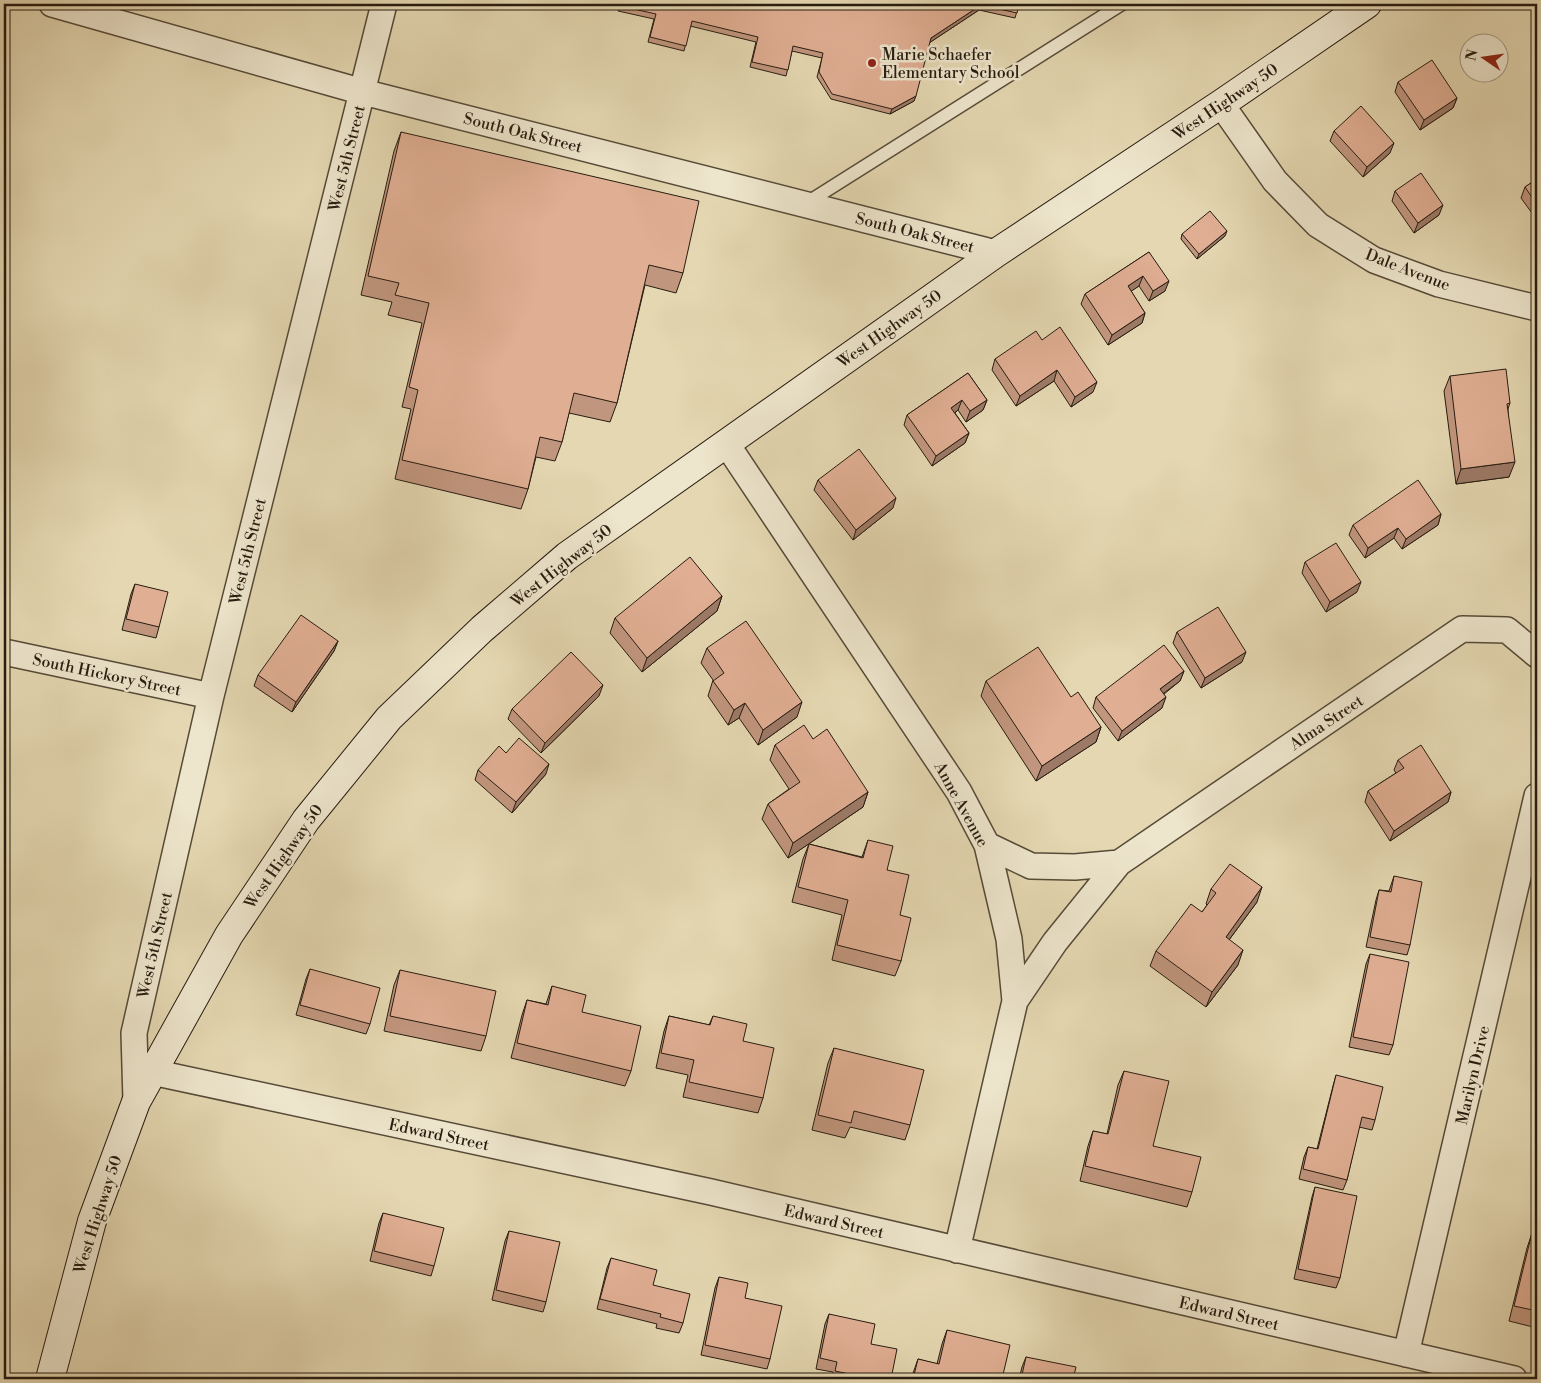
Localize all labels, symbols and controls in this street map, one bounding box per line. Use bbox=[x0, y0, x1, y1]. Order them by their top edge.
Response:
north arrow bbox=[1458, 32, 1508, 82]
place label: Marie Schaefer Elementary School bbox=[882, 45, 1020, 83]
text: N bbox=[1462, 48, 1482, 63]
marker: Marie Schaefer Elementary School bbox=[866, 57, 878, 69]
street label: West Highway 50 bbox=[1168, 59, 1282, 145]
street label: West 5th Street bbox=[324, 103, 370, 214]
street label: South Oak Street bbox=[461, 109, 585, 157]
street label: South Oak Street bbox=[853, 209, 977, 257]
street label: Dale Avenue bbox=[1362, 245, 1453, 295]
street label: West Highway 50 bbox=[833, 285, 946, 373]
street label: West 5th Street bbox=[225, 496, 271, 607]
street label: West Highway 50 bbox=[506, 520, 616, 612]
street label: South Hickory Street bbox=[31, 649, 183, 701]
street label: Alma Street bbox=[1285, 691, 1367, 755]
street label: Anne Avenue bbox=[929, 758, 993, 851]
street label: West Highway 50 bbox=[240, 800, 327, 914]
street label: West 5th Street bbox=[133, 890, 177, 1001]
street label: Marilyn Drive bbox=[1452, 1024, 1494, 1127]
street label: Edward Street bbox=[387, 1115, 491, 1155]
street label: West Highway 50 bbox=[69, 1153, 126, 1277]
street label: Edward Street bbox=[782, 1201, 886, 1243]
street label: Edward Street bbox=[1177, 1293, 1281, 1335]

